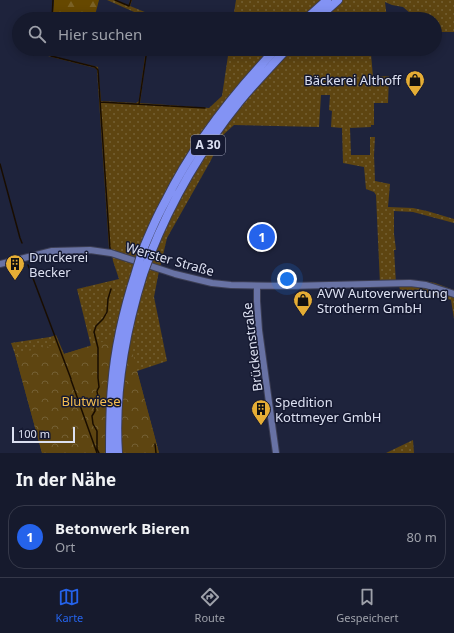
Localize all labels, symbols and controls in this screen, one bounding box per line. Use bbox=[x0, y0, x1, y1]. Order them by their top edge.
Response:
search box bbox=[12, 12, 442, 56]
icon: search bbox=[26, 23, 48, 45]
text: Hier suchen bbox=[58, 24, 142, 44]
shop icon: Bäckerei Althoff bbox=[404, 69, 426, 97]
place label: Bäckerei Althoff bbox=[304, 71, 402, 89]
road number: A 30 bbox=[191, 135, 225, 155]
pin: 1 bbox=[249, 222, 275, 252]
street label: Werster Straße bbox=[124, 238, 216, 280]
place label: Druckerei Becker bbox=[29, 248, 88, 281]
building icon: Druckerei Becker bbox=[4, 253, 26, 281]
your location bbox=[277, 269, 297, 289]
place label: AVW Autoverwertung Strotherm GmbH bbox=[317, 284, 448, 317]
shop icon: AVW Autoverwertung Strotherm GmbH bbox=[292, 289, 314, 317]
street label: Brückenstraße bbox=[238, 302, 266, 392]
park label: Blutwiese bbox=[62, 392, 121, 410]
place label: Spedition Kottmeyer GmbH bbox=[275, 393, 381, 426]
building icon: Spedition Kottmeyer GmbH bbox=[250, 398, 272, 426]
scale bar bbox=[12, 425, 75, 444]
text: 100 m bbox=[18, 426, 50, 441]
text: In der Nähe bbox=[16, 468, 116, 491]
text: Betonwerk Bieren bbox=[55, 518, 190, 538]
text: 1 bbox=[26, 528, 34, 546]
text: 80 m bbox=[407, 528, 437, 546]
text: Ort bbox=[55, 538, 75, 556]
tab: Karte bbox=[56, 586, 83, 625]
tab: Route bbox=[195, 586, 225, 625]
tab: Gespeichert bbox=[336, 586, 398, 625]

